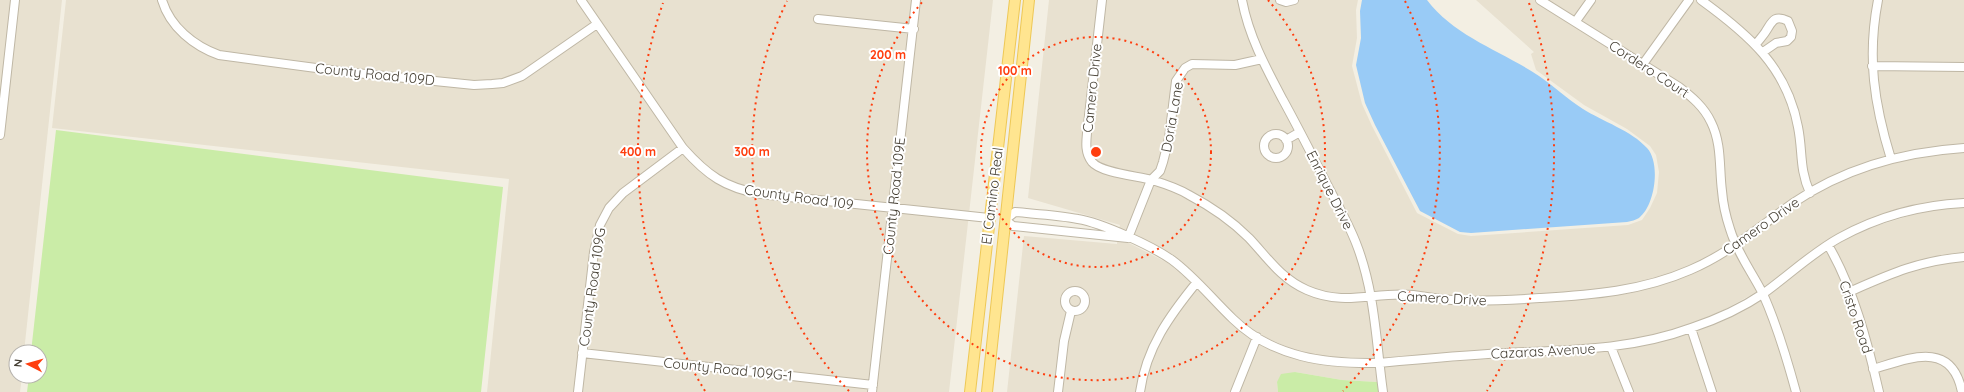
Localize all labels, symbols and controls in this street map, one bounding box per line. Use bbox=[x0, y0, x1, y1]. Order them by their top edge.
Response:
street label: Cordero Court bbox=[1605, 36, 1693, 102]
street label: Camero Drive bbox=[1078, 43, 1106, 133]
text: 200 m bbox=[870, 47, 906, 62]
street label: County Road 109D bbox=[314, 59, 436, 89]
text: 100 m bbox=[998, 63, 1032, 78]
street label: Doria Lane bbox=[1157, 80, 1187, 154]
street label: County Road 109E bbox=[879, 136, 909, 256]
text: 400 m bbox=[620, 144, 656, 159]
text: 300 m bbox=[734, 144, 770, 159]
centre of rings bbox=[1089, 145, 1103, 159]
street label: El Camino Real bbox=[977, 146, 1007, 246]
street label: Enrique Drive bbox=[1302, 147, 1358, 233]
street label: County Road 109 bbox=[743, 180, 855, 214]
street label: Camero Drive bbox=[1719, 193, 1803, 259]
street label: County Road 109G bbox=[575, 226, 609, 348]
street label: Cristo Road bbox=[1835, 278, 1877, 356]
street label: Camero Drive bbox=[1397, 287, 1487, 309]
street label: Cazaras Avenue bbox=[1490, 339, 1596, 363]
north arrow bbox=[8, 344, 48, 384]
street label: County Road 109G-1 bbox=[663, 353, 793, 385]
text: N bbox=[11, 358, 25, 368]

